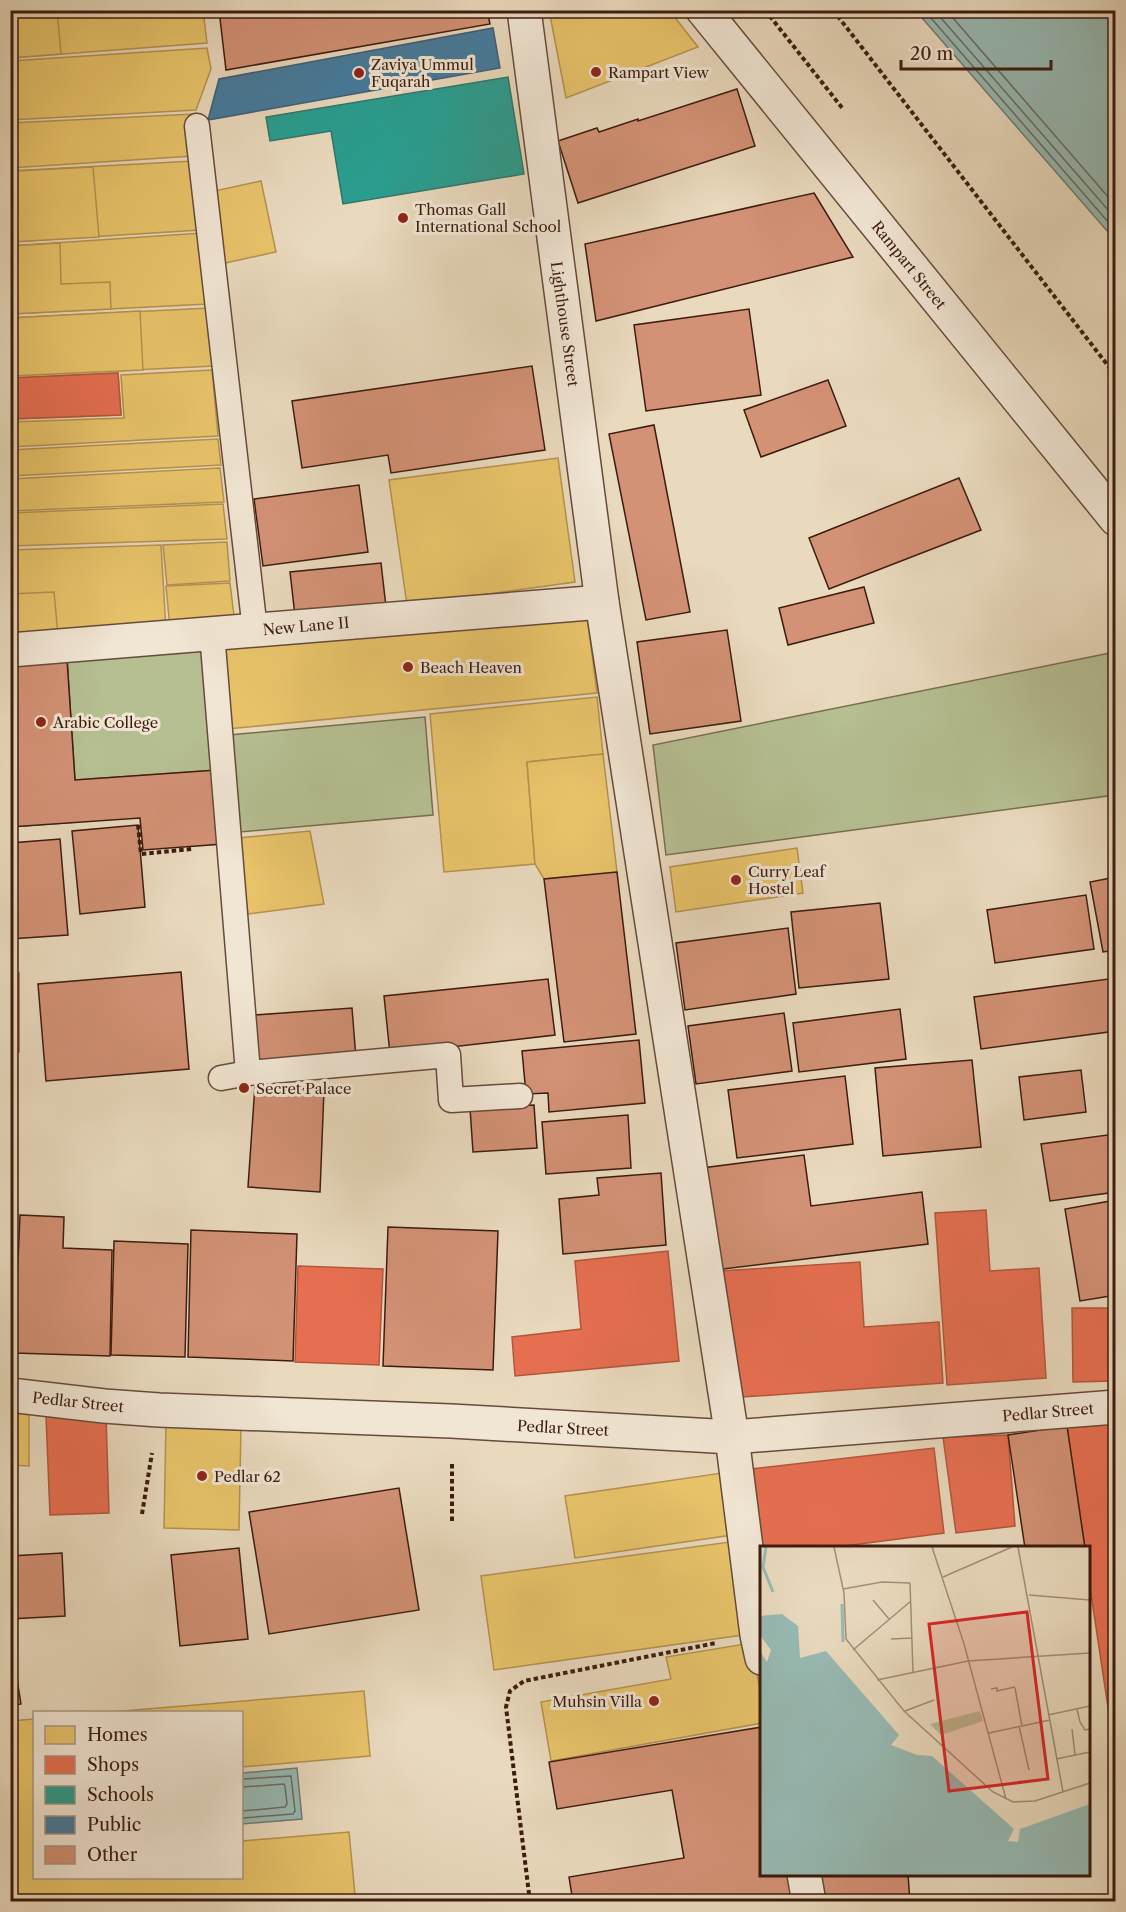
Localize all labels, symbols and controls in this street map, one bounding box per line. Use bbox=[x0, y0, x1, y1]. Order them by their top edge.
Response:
scale bar bbox=[901, 33, 1051, 71]
text: 20 m bbox=[910, 43, 954, 65]
place label: Zaviya Ummul Fuqarah bbox=[371, 55, 474, 91]
place label: Rampart View bbox=[608, 63, 710, 82]
marker: Rampart View bbox=[589, 65, 603, 79]
marker: Zaviya Ummul Fuqarah bbox=[352, 66, 366, 80]
place label: Thomas Gall International School bbox=[415, 200, 562, 236]
marker: Thomas Gall International School bbox=[396, 211, 410, 225]
street label: Rampart Street bbox=[868, 217, 951, 314]
street label: Lighthouse Street bbox=[547, 260, 583, 389]
street label: New Lane II bbox=[262, 613, 350, 639]
place label: Beach Heaven bbox=[420, 658, 523, 677]
marker: Beach Heaven bbox=[401, 660, 415, 674]
place label: Arabic College bbox=[52, 713, 158, 732]
marker: Arabic College bbox=[34, 715, 48, 729]
place label: Curry Leaf Hostel bbox=[748, 862, 826, 898]
marker: Curry Leaf Hostel bbox=[729, 873, 743, 887]
place label: Secret Palace bbox=[256, 1079, 351, 1098]
marker: Secret Palace bbox=[237, 1081, 251, 1095]
street label: Pedlar Street bbox=[31, 1388, 125, 1416]
street label: Pedlar Street bbox=[1001, 1398, 1095, 1425]
street label: Pedlar Street bbox=[517, 1416, 610, 1440]
place label: Pedlar 62 bbox=[214, 1467, 281, 1486]
marker: Pedlar 62 bbox=[195, 1469, 209, 1483]
inset map bbox=[760, 1546, 1090, 1876]
place label: Muhsin Villa bbox=[552, 1692, 642, 1711]
marker: Muhsin Villa bbox=[647, 1694, 661, 1708]
legend bbox=[33, 1711, 243, 1879]
text: Homes bbox=[87, 1724, 148, 1746]
text: Shops bbox=[87, 1754, 139, 1776]
text: Schools bbox=[87, 1784, 154, 1806]
text: Public bbox=[87, 1814, 141, 1836]
text: Other bbox=[87, 1844, 138, 1866]

